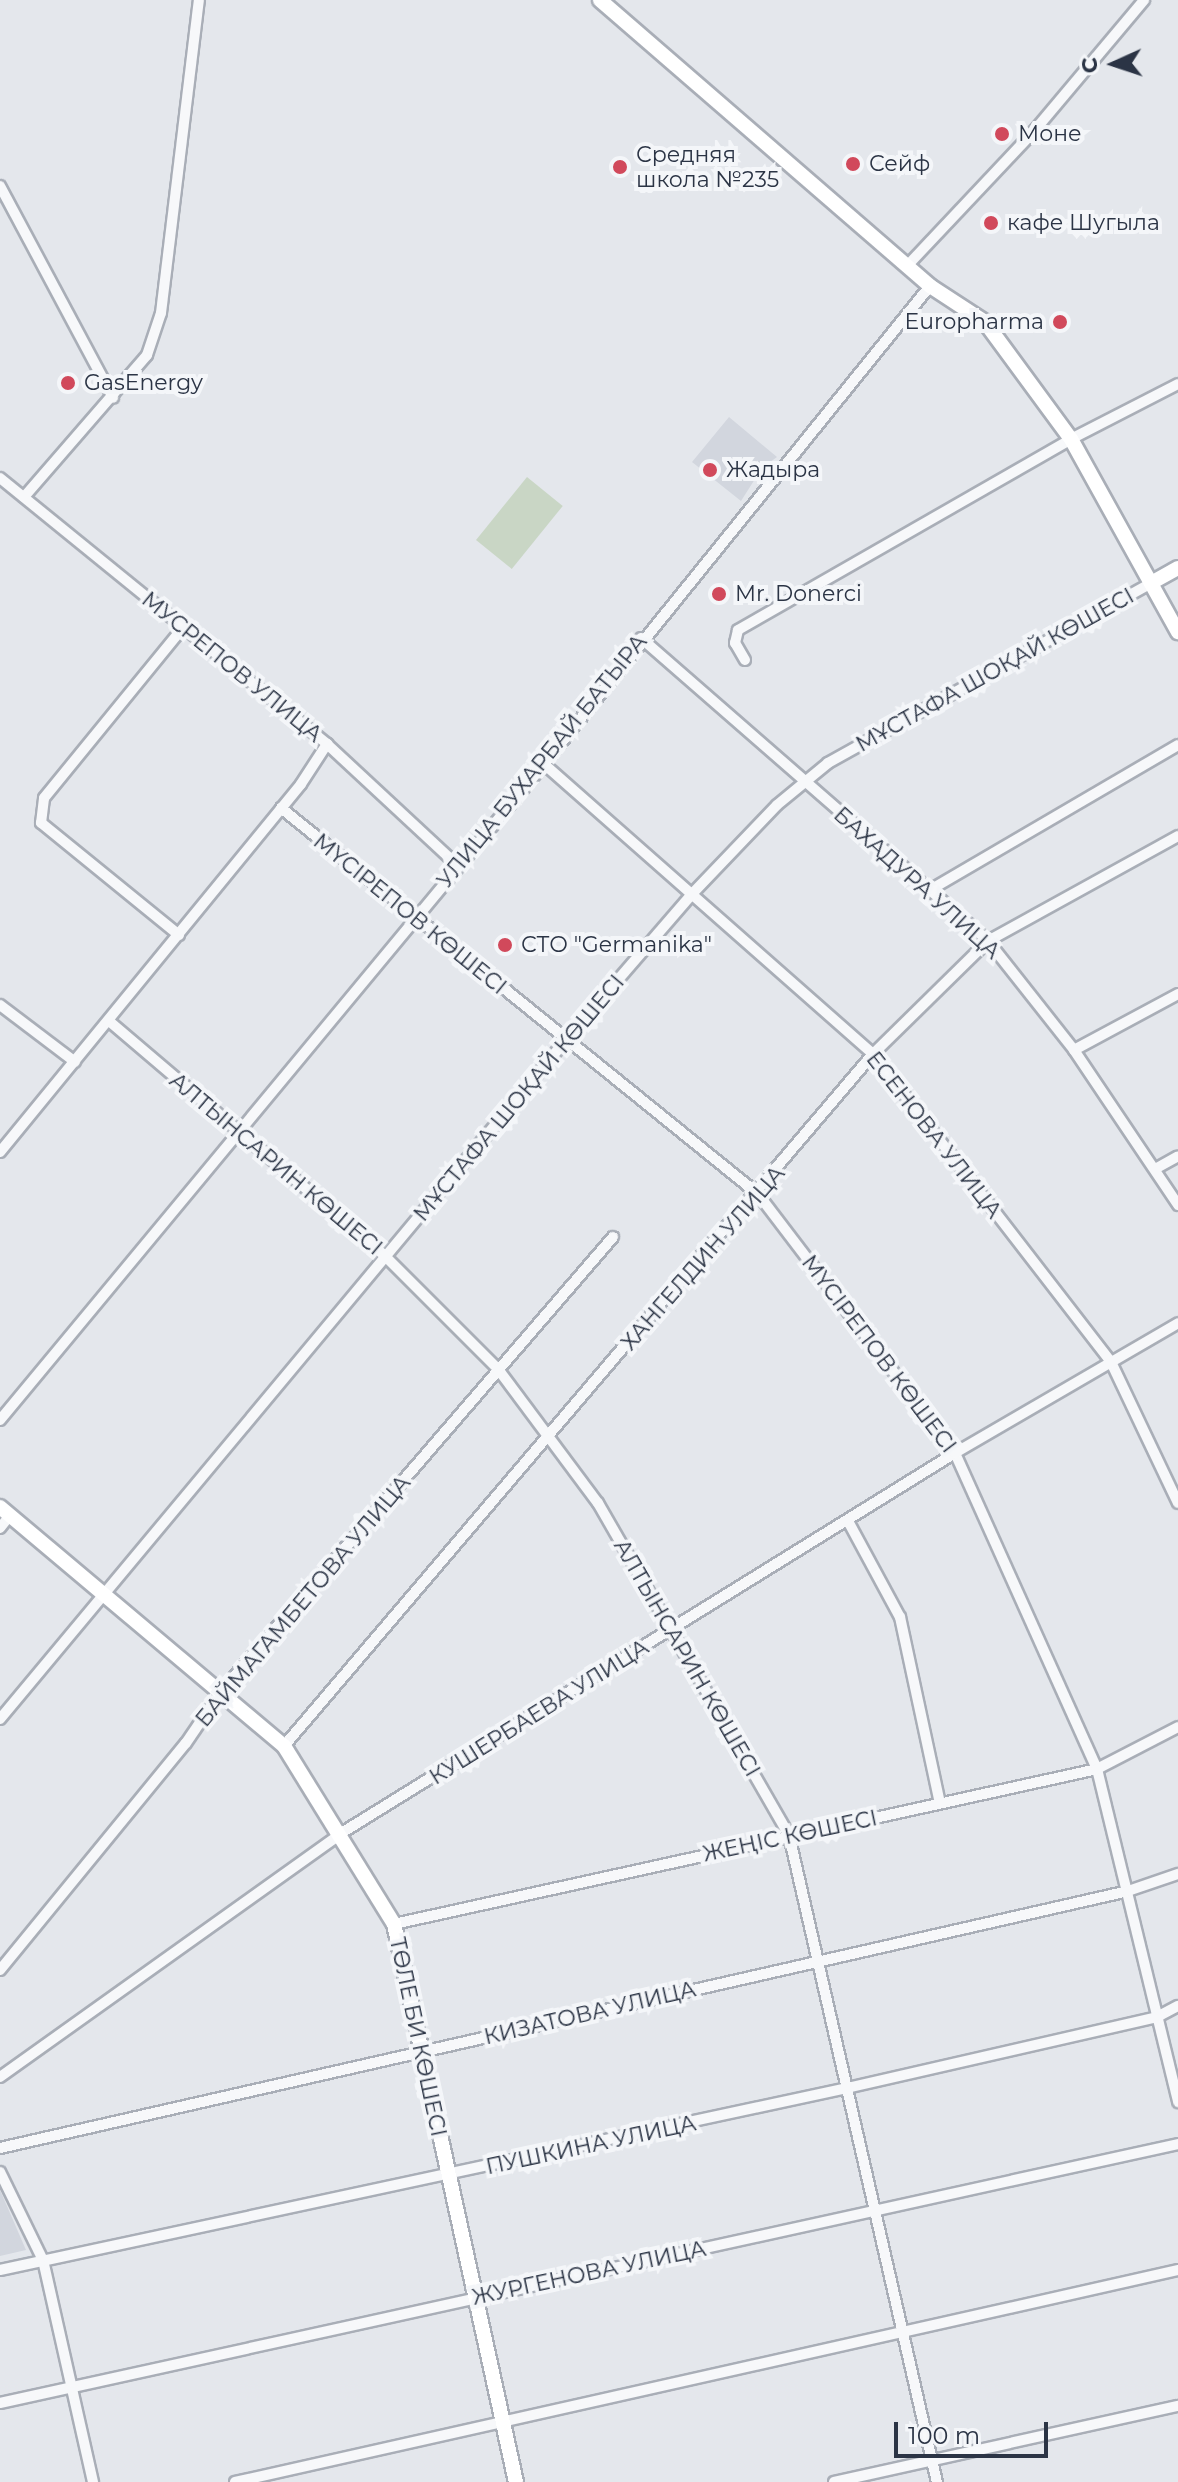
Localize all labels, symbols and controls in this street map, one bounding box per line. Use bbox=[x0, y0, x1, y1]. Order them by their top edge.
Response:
north arrow bbox=[1074, 24, 1154, 104]
text: С bbox=[1076, 57, 1103, 74]
place label: Моне bbox=[1018, 121, 1082, 147]
marker: Моне bbox=[993, 125, 1011, 143]
place label: Средняя школа №235 bbox=[636, 141, 779, 192]
place label: Сейф bbox=[869, 151, 930, 177]
marker: Сейф bbox=[844, 155, 862, 173]
marker: Средняя школа №235 bbox=[611, 158, 629, 176]
place label: кафе Шугыла bbox=[1007, 210, 1160, 236]
marker: кафе Шугыла bbox=[982, 214, 1000, 232]
place label: Europharma bbox=[905, 309, 1044, 335]
marker: Europharma bbox=[1051, 313, 1069, 331]
place label: GasEnergy bbox=[84, 370, 203, 396]
marker: GasEnergy bbox=[59, 374, 77, 392]
place label: Жадыра bbox=[726, 457, 820, 483]
marker: Жадыра bbox=[701, 461, 719, 479]
place label: Mr. Donerci bbox=[735, 581, 862, 607]
street label: МҰСТАФА ШОҚАЙ КӨШЕСІ bbox=[851, 582, 1139, 758]
marker: Mr. Donerci bbox=[710, 585, 728, 603]
street label: МУСРЕПОВ УЛИЦА bbox=[136, 586, 328, 748]
street label: УЛИЦА БУХАРБАЙ БАТЫРА bbox=[431, 629, 653, 893]
street label: БАХАДУРА УЛИЦА bbox=[828, 801, 1006, 965]
street label: МҮСІРЕПОВ КӨШЕСІ bbox=[308, 828, 512, 1000]
place label: СТО "Germanika" bbox=[521, 932, 712, 958]
marker: СТО "Germanika" bbox=[496, 936, 514, 954]
street label: МҰСТАФА ШОҚАЙ КӨШЕСІ bbox=[408, 969, 630, 1227]
street label: ЕСЕНОВА УЛИЦА bbox=[861, 1046, 1007, 1224]
street label: АЛТЫНСАРИН КӨШЕСІ bbox=[164, 1067, 388, 1261]
street label: ХАНГЕЛДИН УЛИЦА bbox=[616, 1160, 790, 1356]
street label: МҮСІРЕПОВ КӨШЕСІ bbox=[796, 1250, 962, 1458]
street label: БАЙМАГАМБЕТОВА УЛИЦА bbox=[190, 1470, 416, 1732]
street label: АЛТЫНСАРИН КӨШЕСІ bbox=[608, 1535, 766, 1781]
street label: КУШЕРБАЕВА УЛИЦА bbox=[425, 1634, 653, 1790]
street label: ЖЕҢІС КӨШЕСІ bbox=[700, 1805, 880, 1867]
street label: ТӨЛЕ БИ КӨШЕСІ bbox=[384, 1935, 452, 2139]
street label: КИЗАТОВА УЛИЦА bbox=[481, 1976, 699, 2050]
street label: ПУШКИНА УЛИЦА bbox=[484, 2110, 698, 2180]
street label: ЖУРГЕНОВА УЛИЦА bbox=[470, 2235, 708, 2311]
scale bar bbox=[898, 2406, 1052, 2456]
text: 100 m bbox=[908, 2421, 980, 2450]

